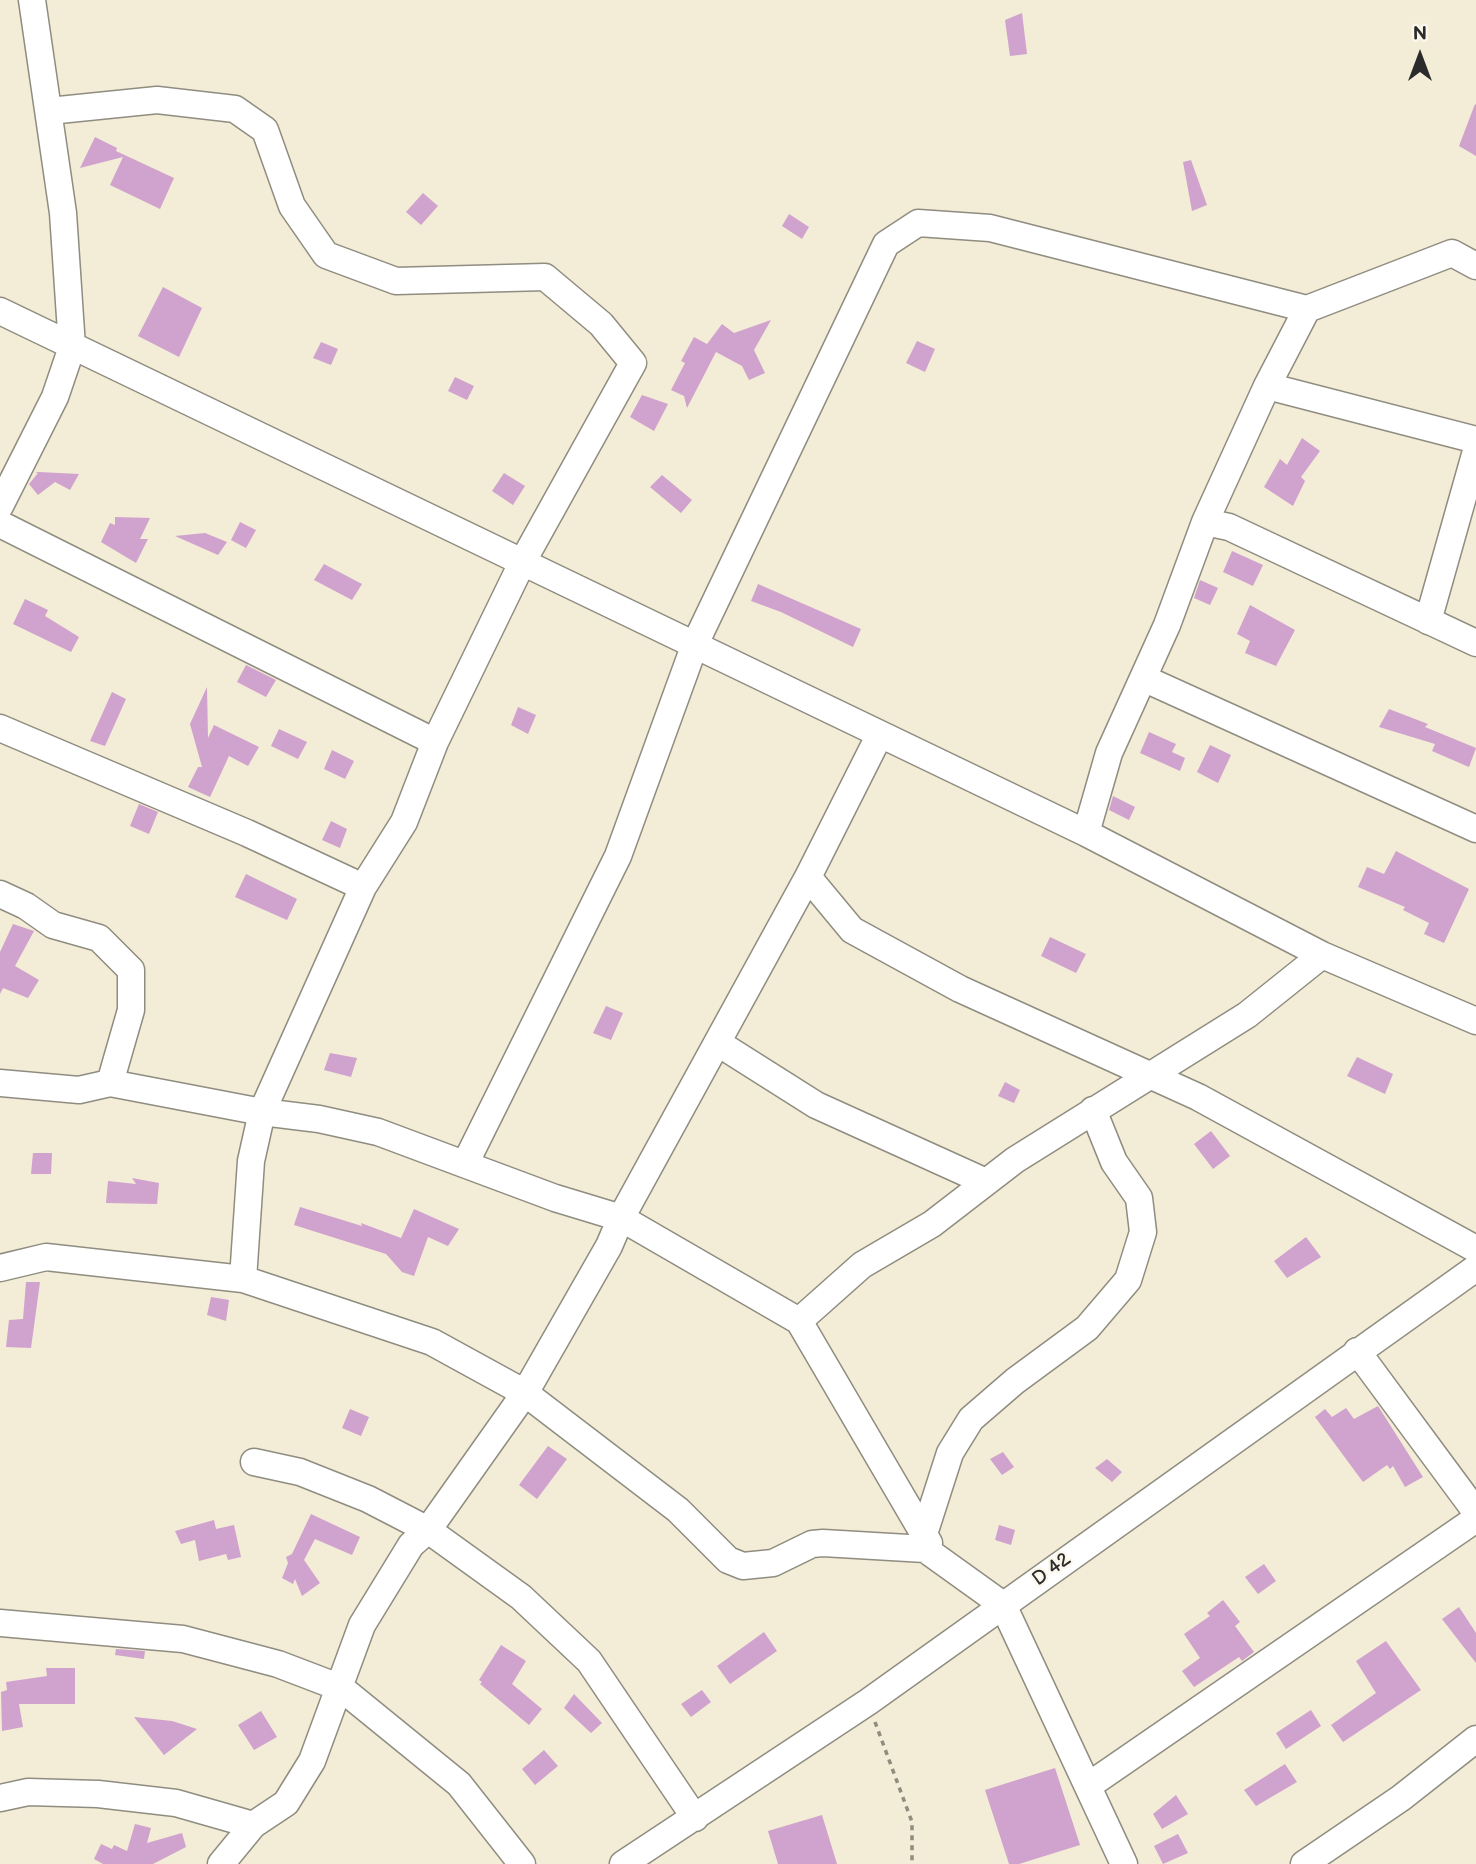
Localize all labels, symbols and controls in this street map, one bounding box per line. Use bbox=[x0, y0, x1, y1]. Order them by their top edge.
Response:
north arrow bbox=[1385, 21, 1455, 91]
text: N bbox=[1413, 23, 1427, 46]
street label: D 42 bbox=[1028, 1548, 1076, 1592]

